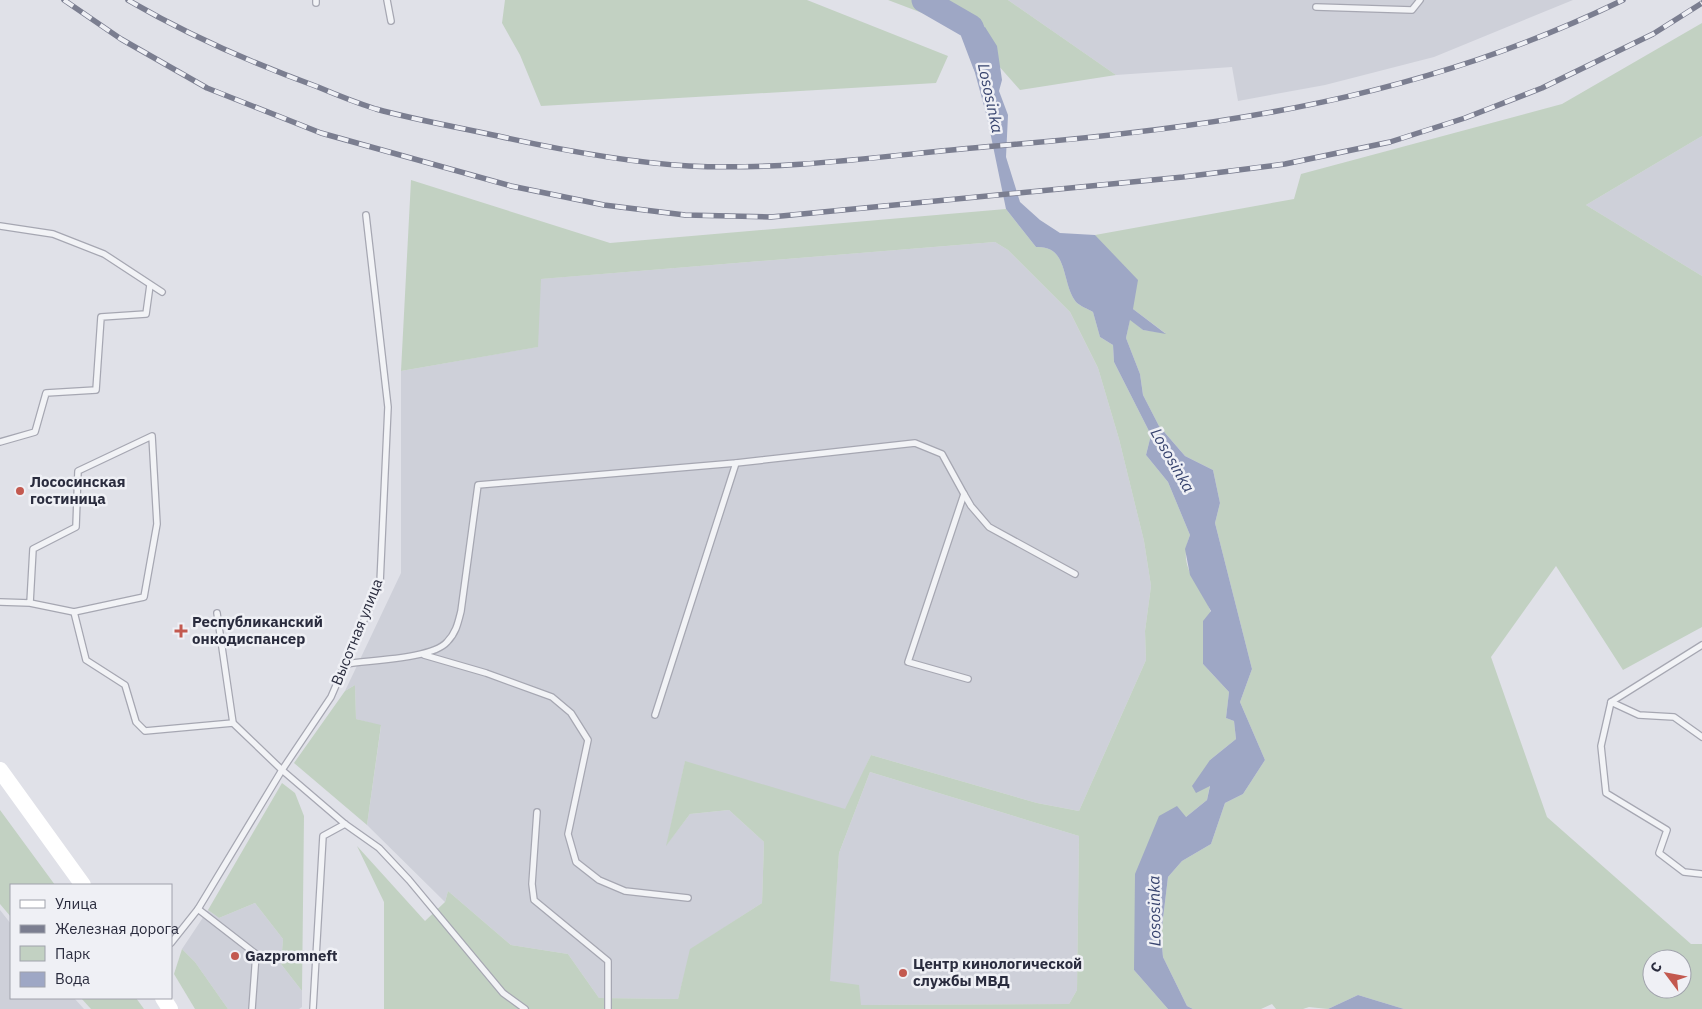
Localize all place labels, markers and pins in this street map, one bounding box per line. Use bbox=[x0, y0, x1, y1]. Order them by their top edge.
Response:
place label: Лососинская гостиница bbox=[30, 472, 126, 508]
marker: Лососинская гостиница bbox=[14, 485, 26, 497]
place label: Республиканский онкодиспансер bbox=[192, 612, 323, 648]
marker: Республиканский онкодиспансер bbox=[174, 624, 188, 638]
place label: Gazpromneft bbox=[245, 946, 338, 965]
marker: Gazpromneft bbox=[229, 950, 241, 962]
place label: Центр кинологической службы МВД bbox=[913, 954, 1082, 990]
marker: Центр кинологической службы МВД bbox=[897, 967, 909, 979]

